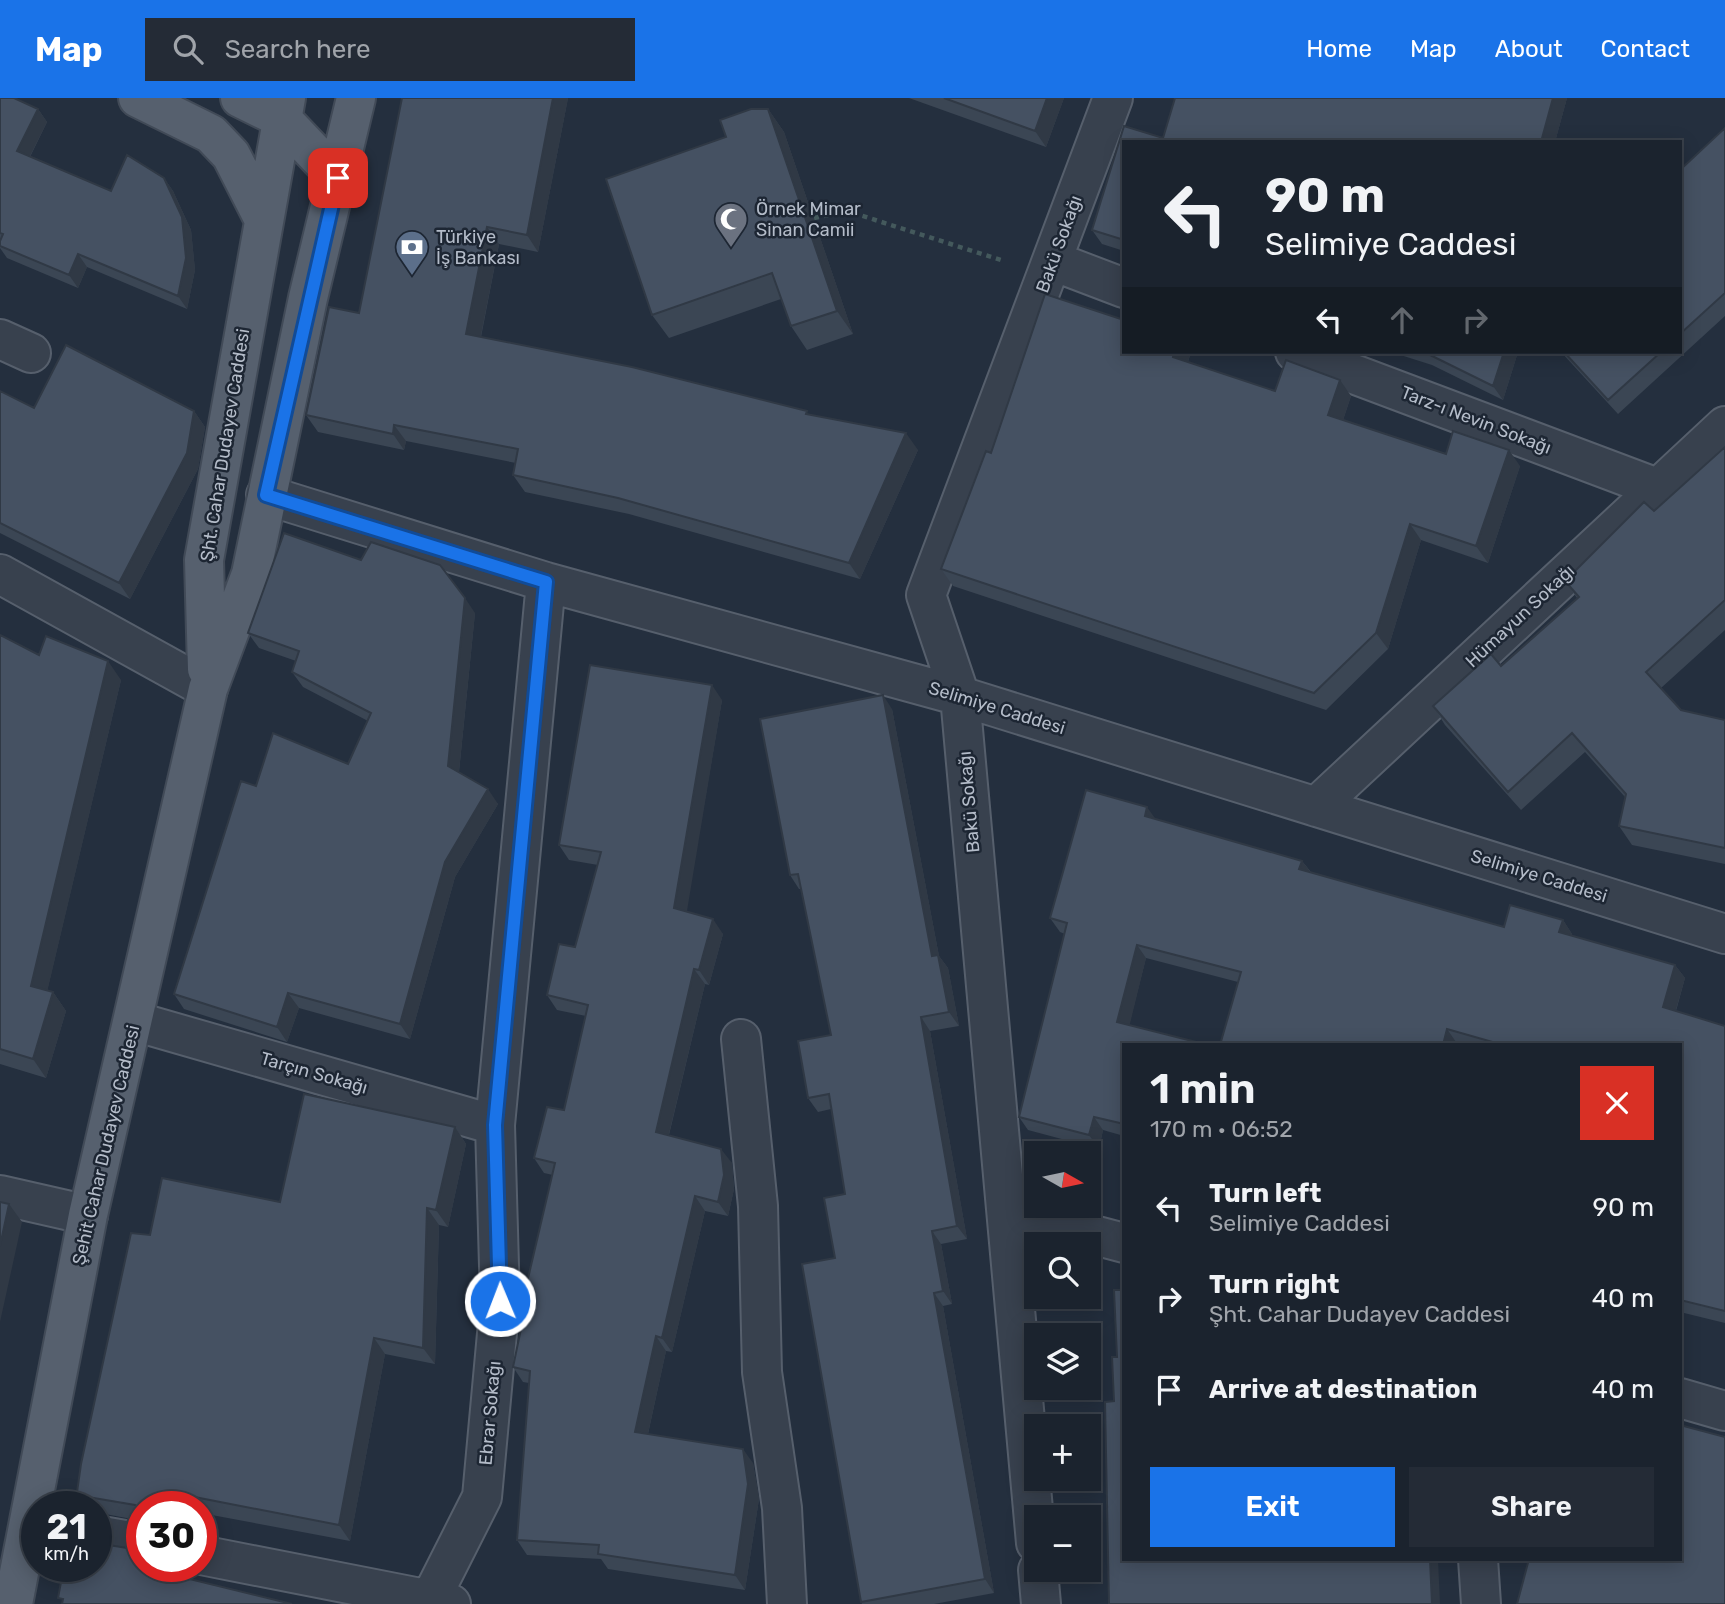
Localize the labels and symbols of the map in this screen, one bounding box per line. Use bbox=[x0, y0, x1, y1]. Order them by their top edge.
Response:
pin bbox=[308, 148, 368, 208]
street label: Bakü Sokağı bbox=[1031, 192, 1087, 296]
place label: Örnek Mimar Sinan Camii bbox=[756, 198, 861, 241]
mosque icon: Örnek Mimar Sinan Camii bbox=[712, 200, 750, 249]
place label: Türkiye İş Bankası bbox=[436, 226, 520, 269]
bank icon: Türkiye İş Bankası bbox=[393, 228, 431, 277]
street label: Şht. Cahar Dudayev Caddesi bbox=[196, 327, 254, 563]
street label: Tarz-ı Nevin Sokağı bbox=[1398, 381, 1554, 459]
street label: Hümayun Sokağı bbox=[1461, 560, 1579, 672]
street label: Selimiye Caddesi bbox=[926, 677, 1068, 739]
street label: Bakü Sokağı bbox=[954, 750, 984, 854]
street label: Selimiye Caddesi bbox=[1468, 845, 1610, 907]
street label: Şehit Cahar Dudayev Caddesi bbox=[68, 1023, 144, 1267]
street label: Tarçın Sokağı bbox=[258, 1047, 370, 1099]
north arrow bbox=[1024, 1141, 1101, 1218]
position arrow bbox=[463, 1264, 537, 1338]
street label: Ebrar Sokağı bbox=[474, 1360, 506, 1466]
speed limit sign: 30 bbox=[126, 1491, 217, 1582]

